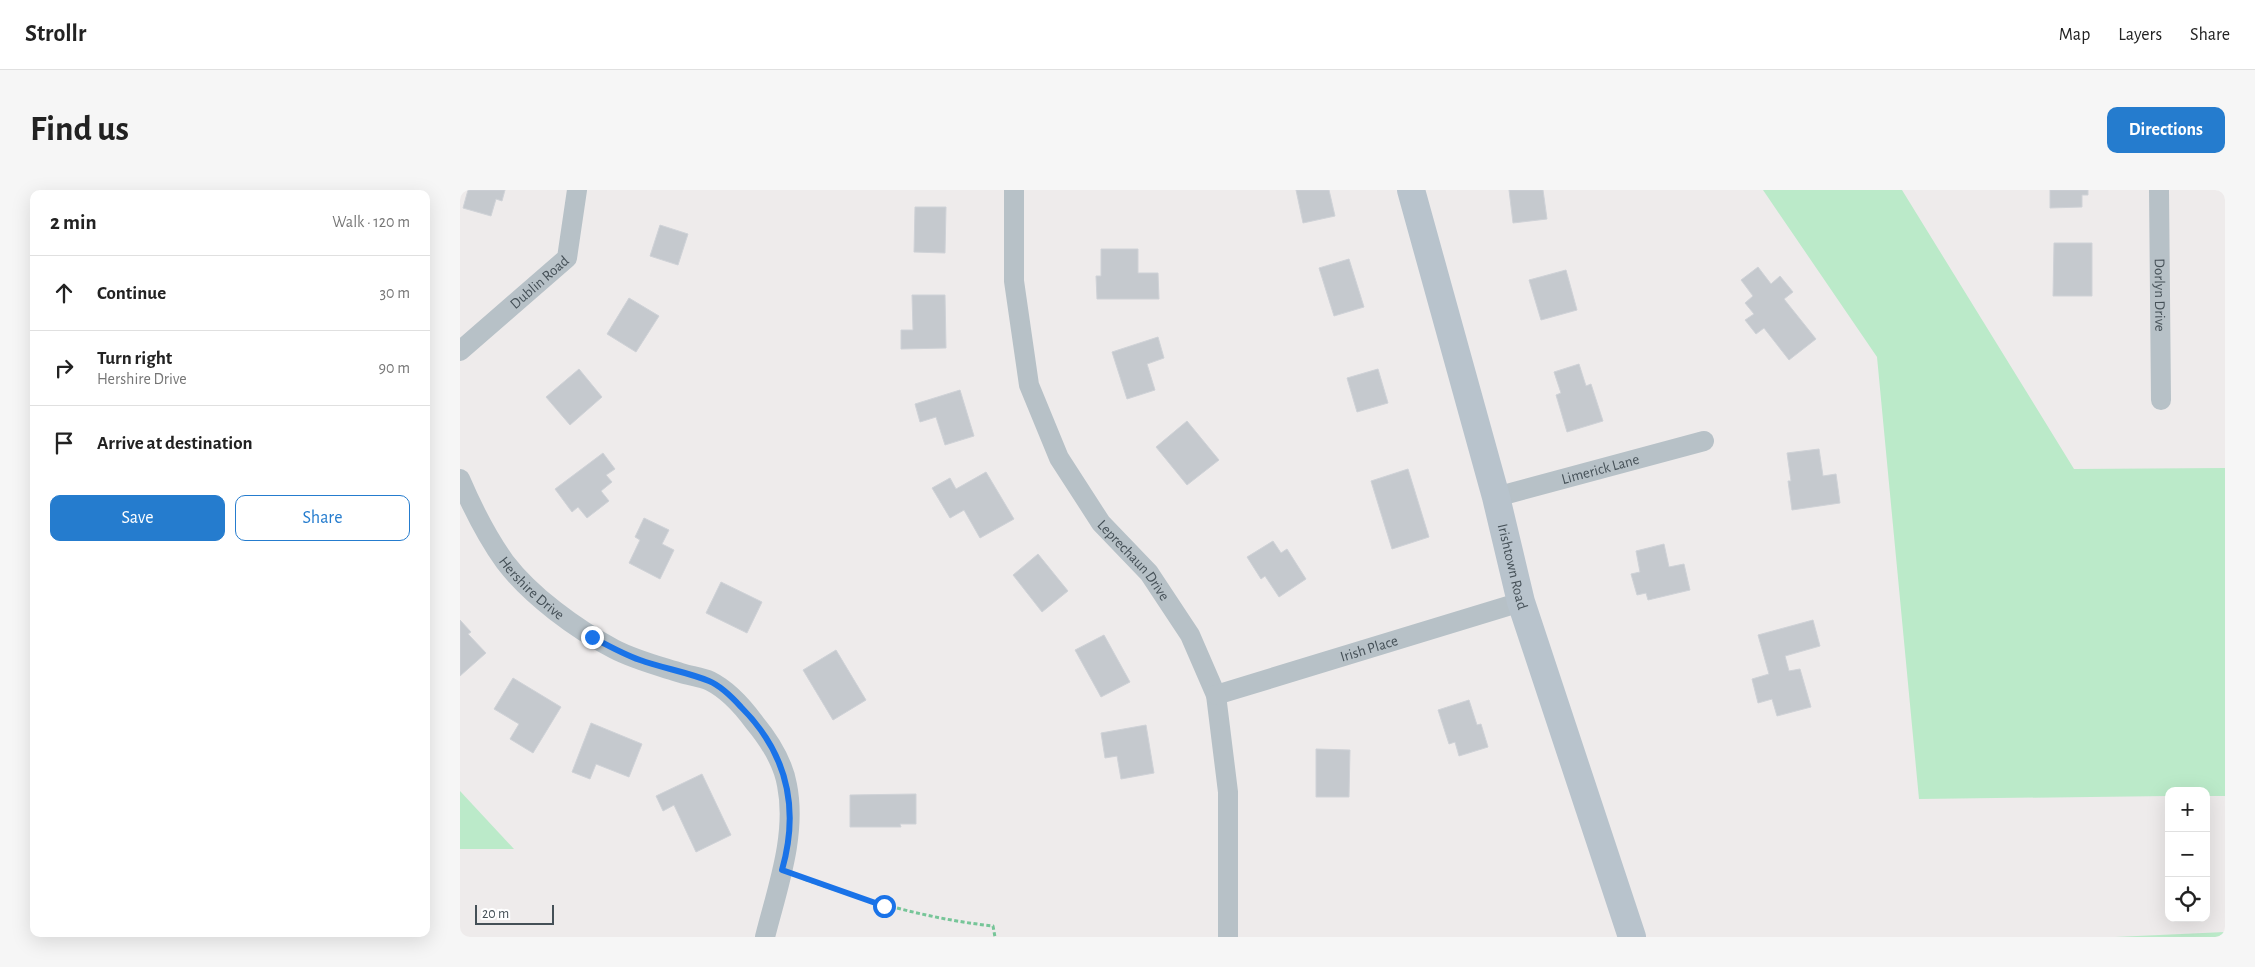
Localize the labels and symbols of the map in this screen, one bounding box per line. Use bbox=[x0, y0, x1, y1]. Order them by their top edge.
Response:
street label: Dublin Road bbox=[507, 253, 572, 312]
street label: Dorlyn Drive bbox=[2152, 258, 2168, 332]
street label: Limerick Lane bbox=[1560, 451, 1641, 487]
street label: Leprechaun Drive bbox=[1095, 517, 1172, 603]
street label: Irishtown Road bbox=[1495, 522, 1531, 612]
street label: Hershire Drive bbox=[496, 554, 567, 623]
route end bbox=[581, 626, 604, 649]
street label: Irish Place bbox=[1338, 632, 1400, 664]
route start bbox=[873, 895, 896, 918]
scale bar bbox=[475, 902, 554, 925]

